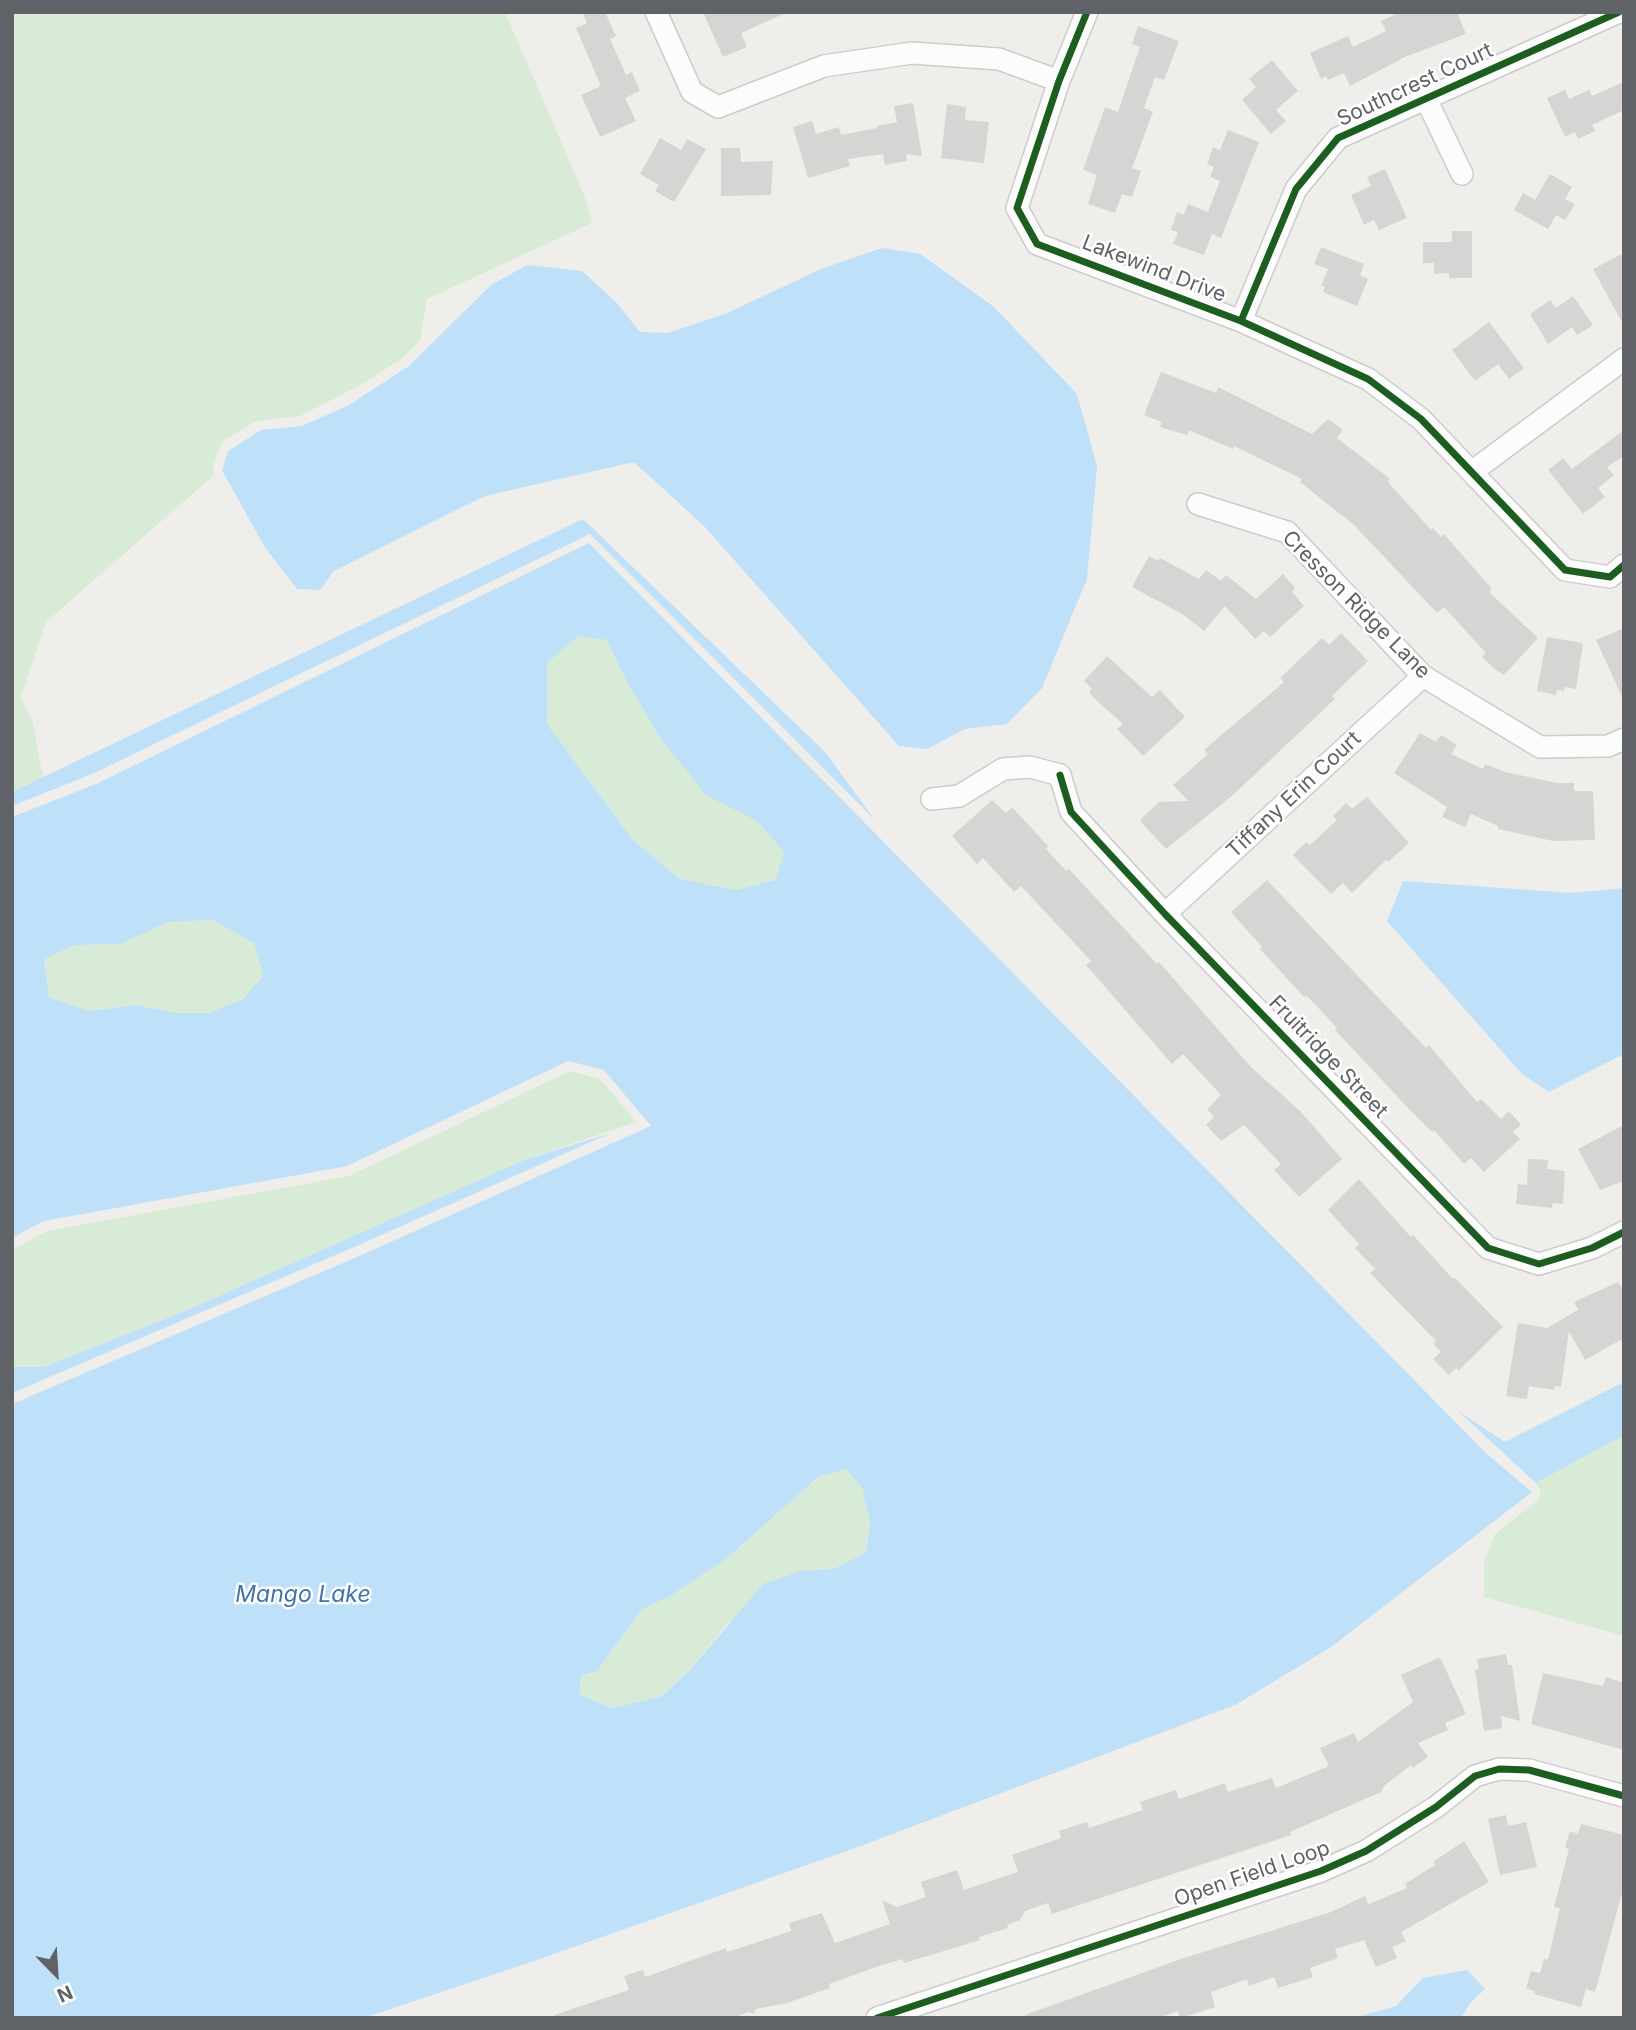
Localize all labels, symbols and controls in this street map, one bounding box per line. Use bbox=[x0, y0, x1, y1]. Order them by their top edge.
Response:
street label: Southcrest Court bbox=[1333, 38, 1497, 132]
street label: Lakewind Drive bbox=[1078, 230, 1230, 308]
street label: Cresson Ridge Lane bbox=[1277, 526, 1435, 684]
street label: Tiffany Erin Court bbox=[1222, 726, 1366, 864]
street label: Fruitridge Street bbox=[1263, 991, 1393, 1123]
water label: Mango Lake bbox=[235, 1581, 371, 1609]
street label: Open Field Loop bbox=[1171, 1836, 1333, 1912]
north arrow bbox=[21, 1939, 91, 2009]
text: N bbox=[53, 1980, 76, 2007]

